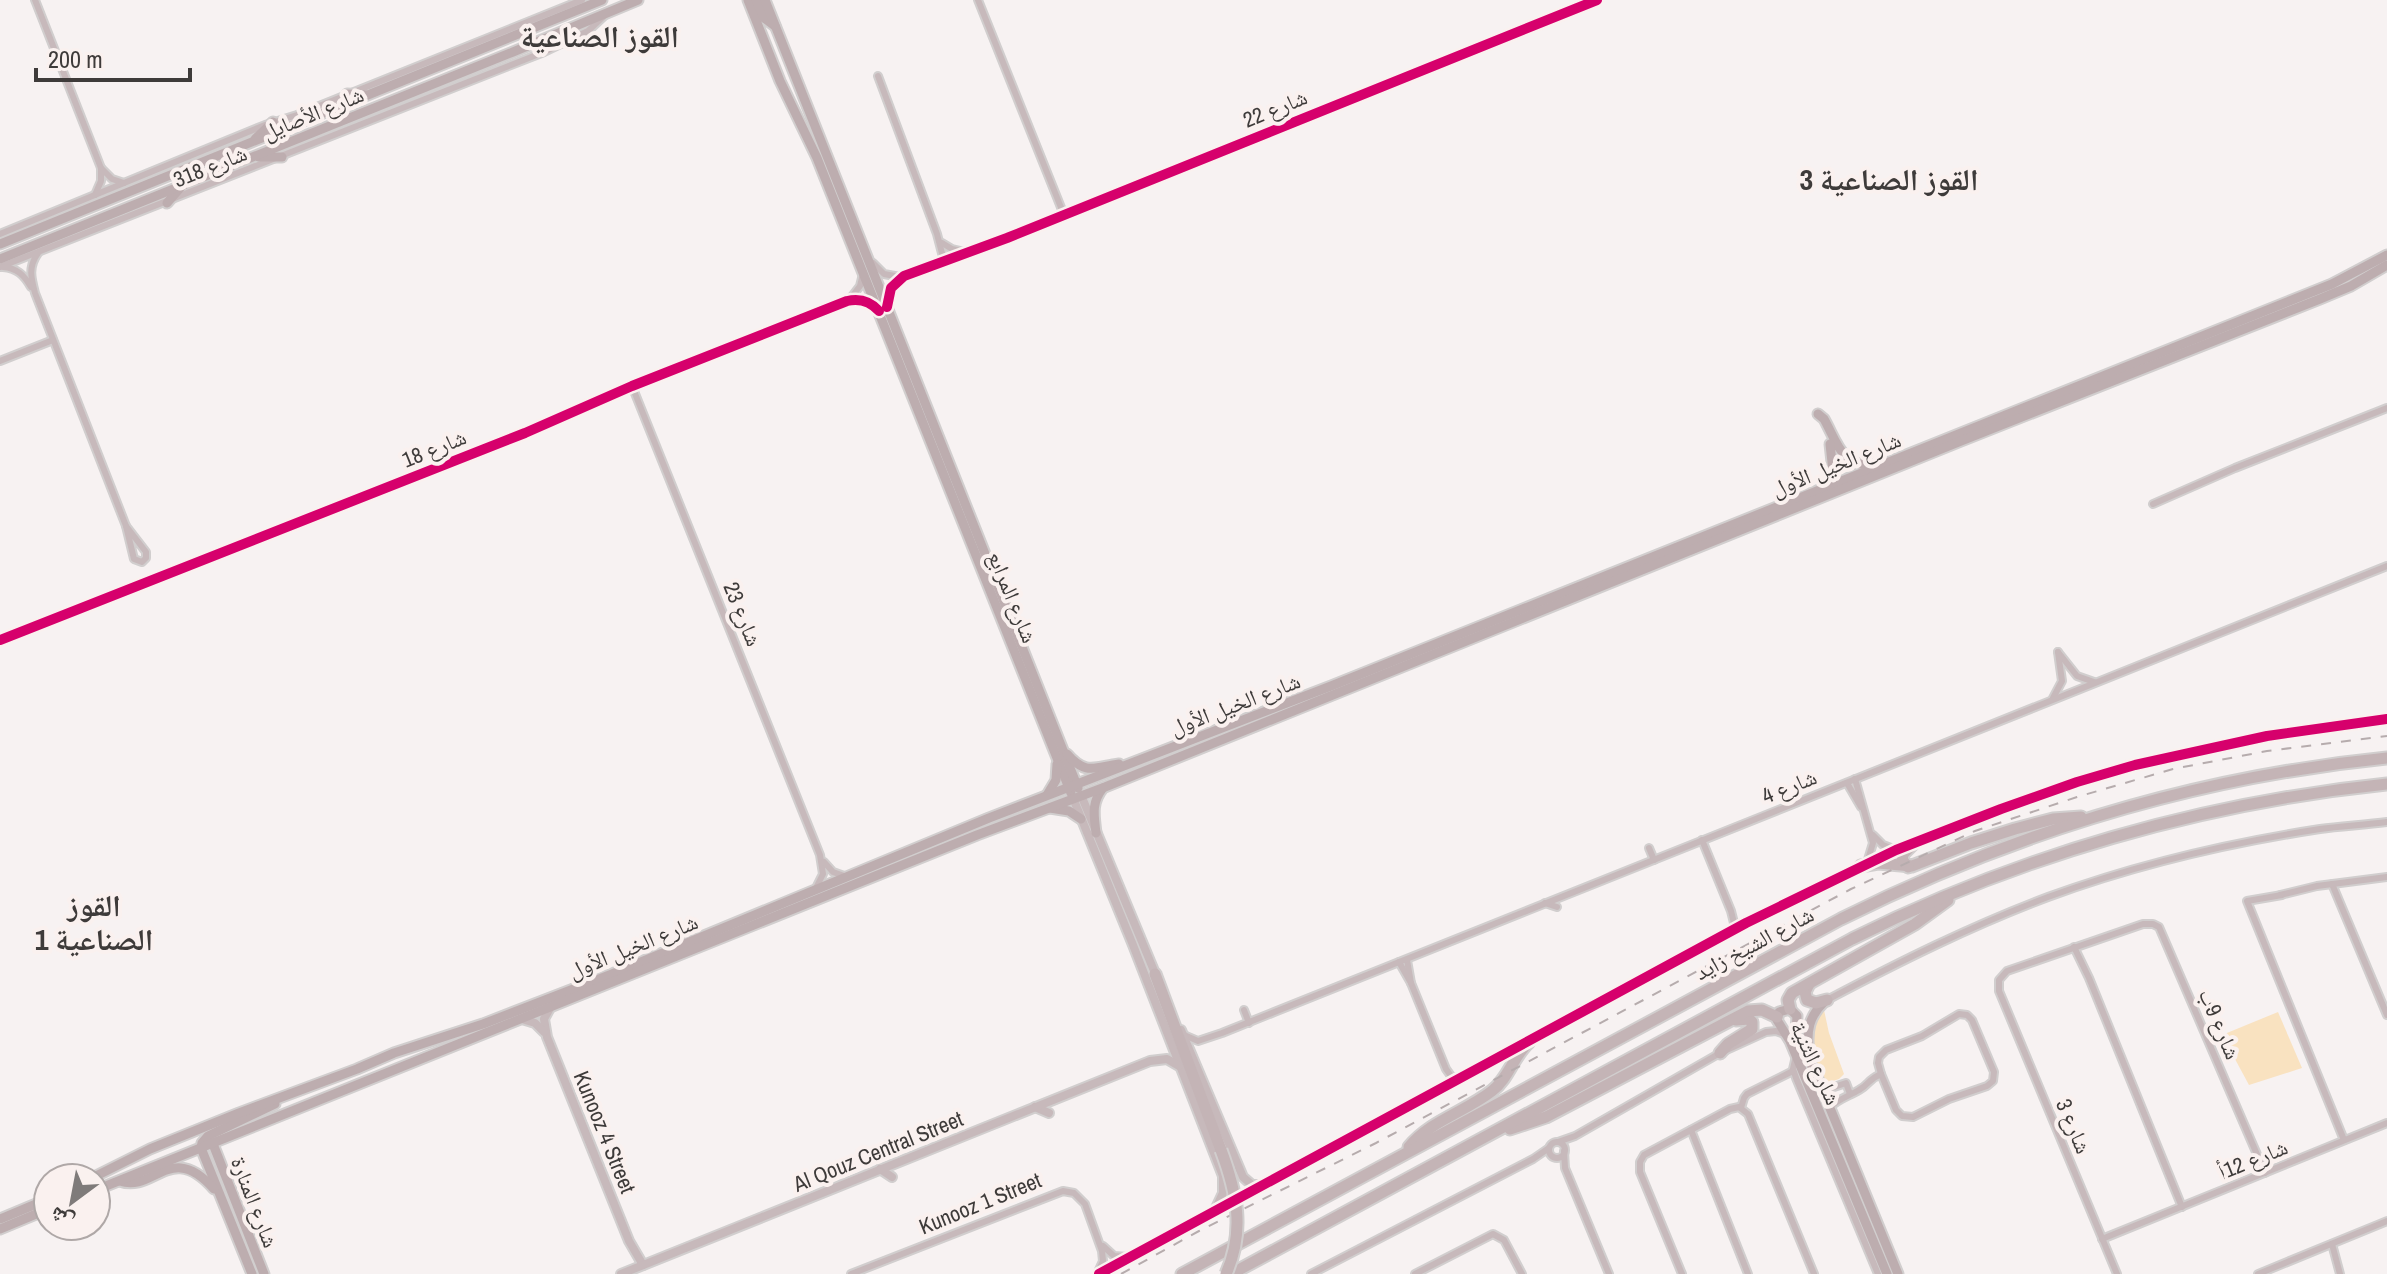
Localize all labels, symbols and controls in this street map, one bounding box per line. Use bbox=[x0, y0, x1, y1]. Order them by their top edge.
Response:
district label: القوز الصناعية bbox=[521, 16, 679, 56]
scale bar bbox=[36, 32, 190, 82]
text: 200 m bbox=[48, 43, 103, 75]
street label: شارع الأصايل bbox=[258, 79, 368, 147]
street label: شارع 22 bbox=[1238, 82, 1312, 134]
street label: شارع 318 bbox=[169, 138, 251, 194]
district label: القوز الصناعية 3 bbox=[1800, 159, 1978, 199]
street label: شارع 18 bbox=[397, 422, 471, 474]
street label: شارع الخيل الأول bbox=[1767, 424, 1905, 504]
street label: شارع المرابع bbox=[981, 547, 1045, 647]
street label: شارع 23 bbox=[717, 577, 769, 651]
street label: شارع الخيل الأول bbox=[1166, 665, 1304, 743]
street label: شارع 4 bbox=[1757, 761, 1821, 811]
district label: القوز الصناعية 1 bbox=[35, 885, 153, 959]
street label: شارع الشيخ زايد bbox=[1689, 899, 1819, 987]
street label: شارع الخيل الأول bbox=[564, 906, 702, 986]
street label: شارع 9ب bbox=[2192, 984, 2248, 1064]
street label: شارع الثنية bbox=[1784, 1016, 1848, 1110]
street label: Kunooz 4 Street bbox=[567, 1066, 643, 1198]
street label: شارع 3 bbox=[2049, 1094, 2099, 1158]
street label: Al Qouz Central Street bbox=[788, 1103, 967, 1199]
street label: شارع 12أ bbox=[2214, 1132, 2292, 1186]
street label: شارع المنارة bbox=[224, 1152, 286, 1252]
north arrow bbox=[32, 1162, 112, 1242]
street label: Kunooz 1 Street bbox=[914, 1165, 1046, 1241]
text: ش bbox=[44, 1200, 79, 1238]

